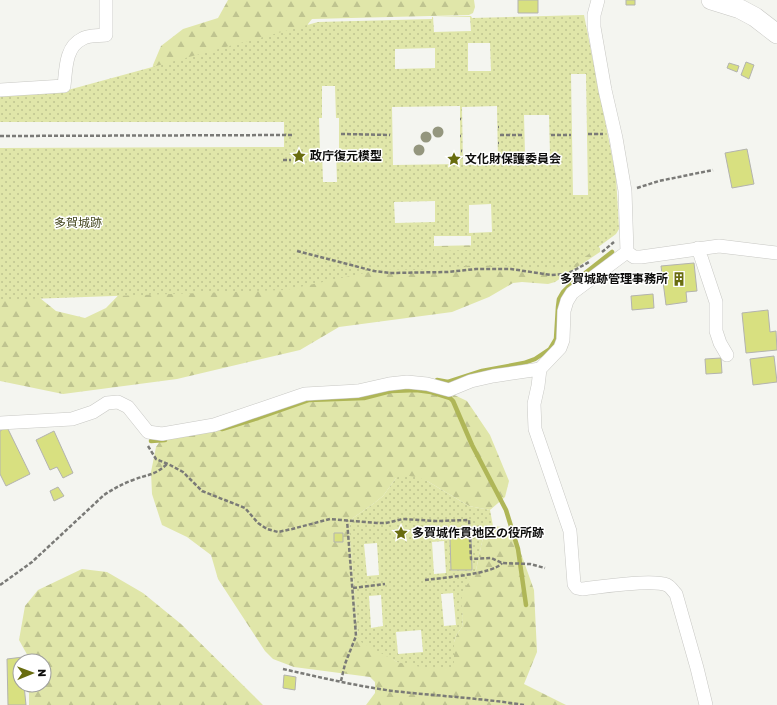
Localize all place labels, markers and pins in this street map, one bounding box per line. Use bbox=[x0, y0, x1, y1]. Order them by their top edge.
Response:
place icon: 政庁復元模型 bbox=[291, 148, 307, 164]
place label: 政庁復元模型 bbox=[310, 149, 382, 163]
place icon: 文化財保護委員会 bbox=[446, 151, 462, 167]
place label: 文化財保護委員会 bbox=[465, 152, 561, 166]
building icon: 多賀城跡管理事務所 bbox=[671, 271, 687, 287]
place label: 多賀城跡管理事務所 bbox=[560, 272, 668, 286]
place icon: 多賀城作貫地区の役所跡 bbox=[393, 525, 409, 541]
place label: 多賀城作貫地区の役所跡 bbox=[412, 526, 544, 540]

